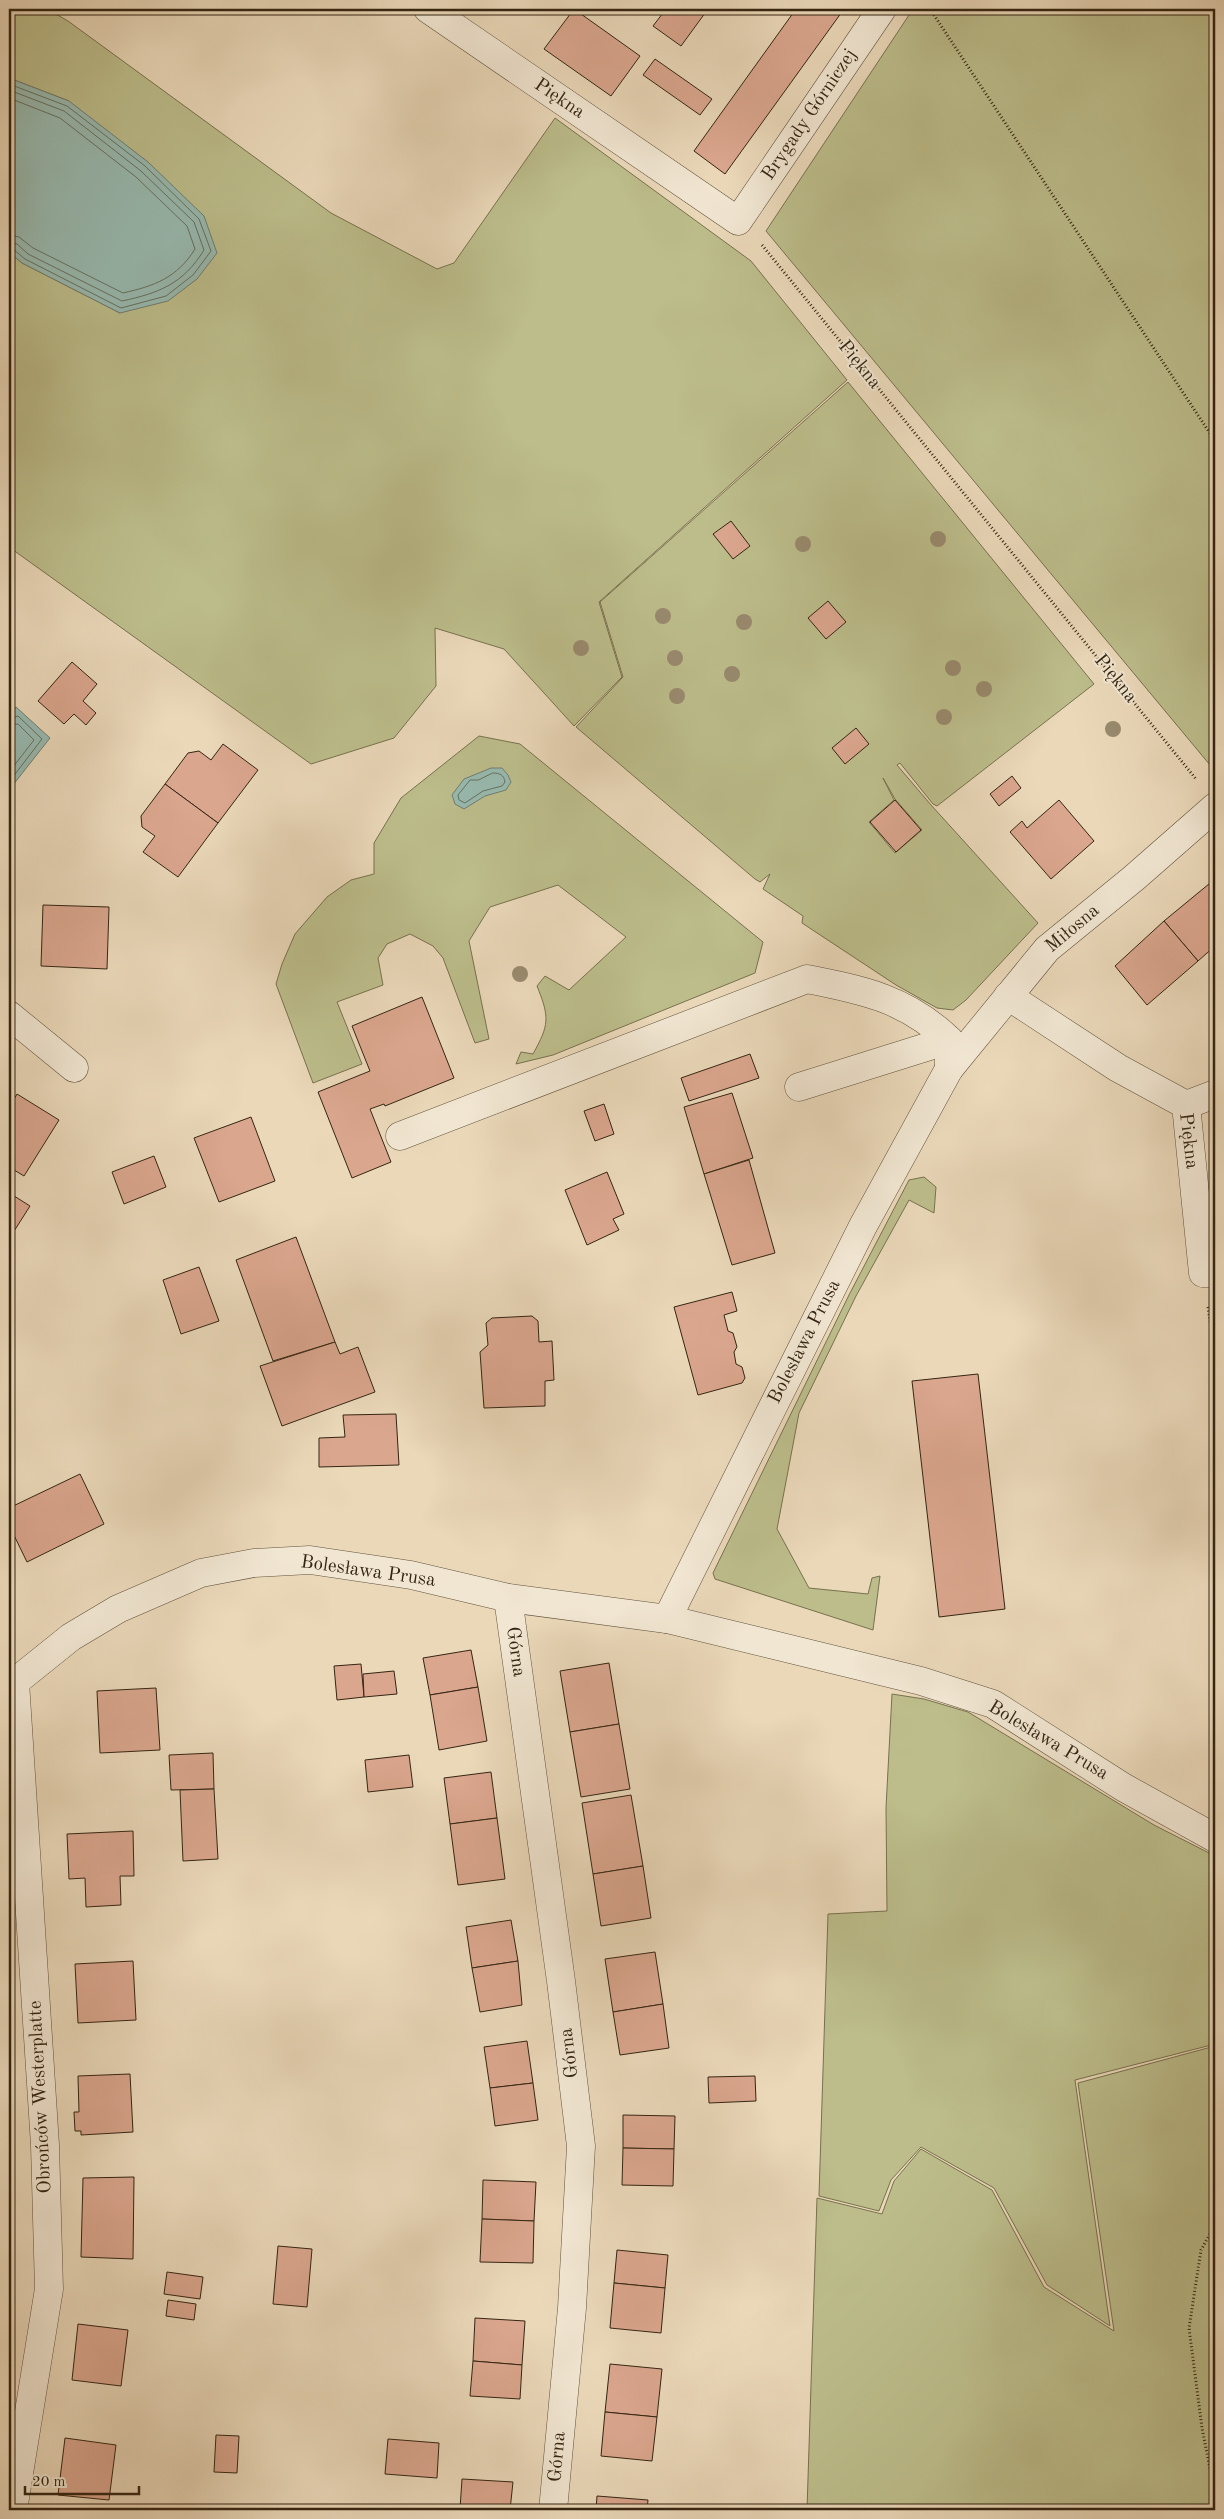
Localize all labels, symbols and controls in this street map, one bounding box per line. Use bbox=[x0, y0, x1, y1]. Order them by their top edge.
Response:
street label: Brygady Górniczej bbox=[759, 46, 861, 184]
street label: Piękna bbox=[530, 75, 588, 123]
street label: Piękna bbox=[834, 337, 884, 393]
street label: Piękna bbox=[1090, 651, 1140, 707]
street label: Miłosna bbox=[1043, 901, 1104, 957]
street label: Piękna bbox=[1175, 1112, 1201, 1171]
street label: Bolesława Prusa bbox=[766, 1276, 845, 1407]
street label: Bolesława Prusa bbox=[299, 1553, 437, 1591]
street label: Górna bbox=[502, 1626, 528, 1679]
street label: Bolesława Prusa bbox=[985, 1698, 1112, 1785]
street label: Obrońców Westerplatte bbox=[26, 2000, 56, 2194]
street label: Górna bbox=[557, 2026, 583, 2079]
street label: Górna bbox=[546, 2430, 570, 2483]
scale bar bbox=[25, 2464, 139, 2496]
text: 20 m bbox=[32, 2475, 66, 2490]

